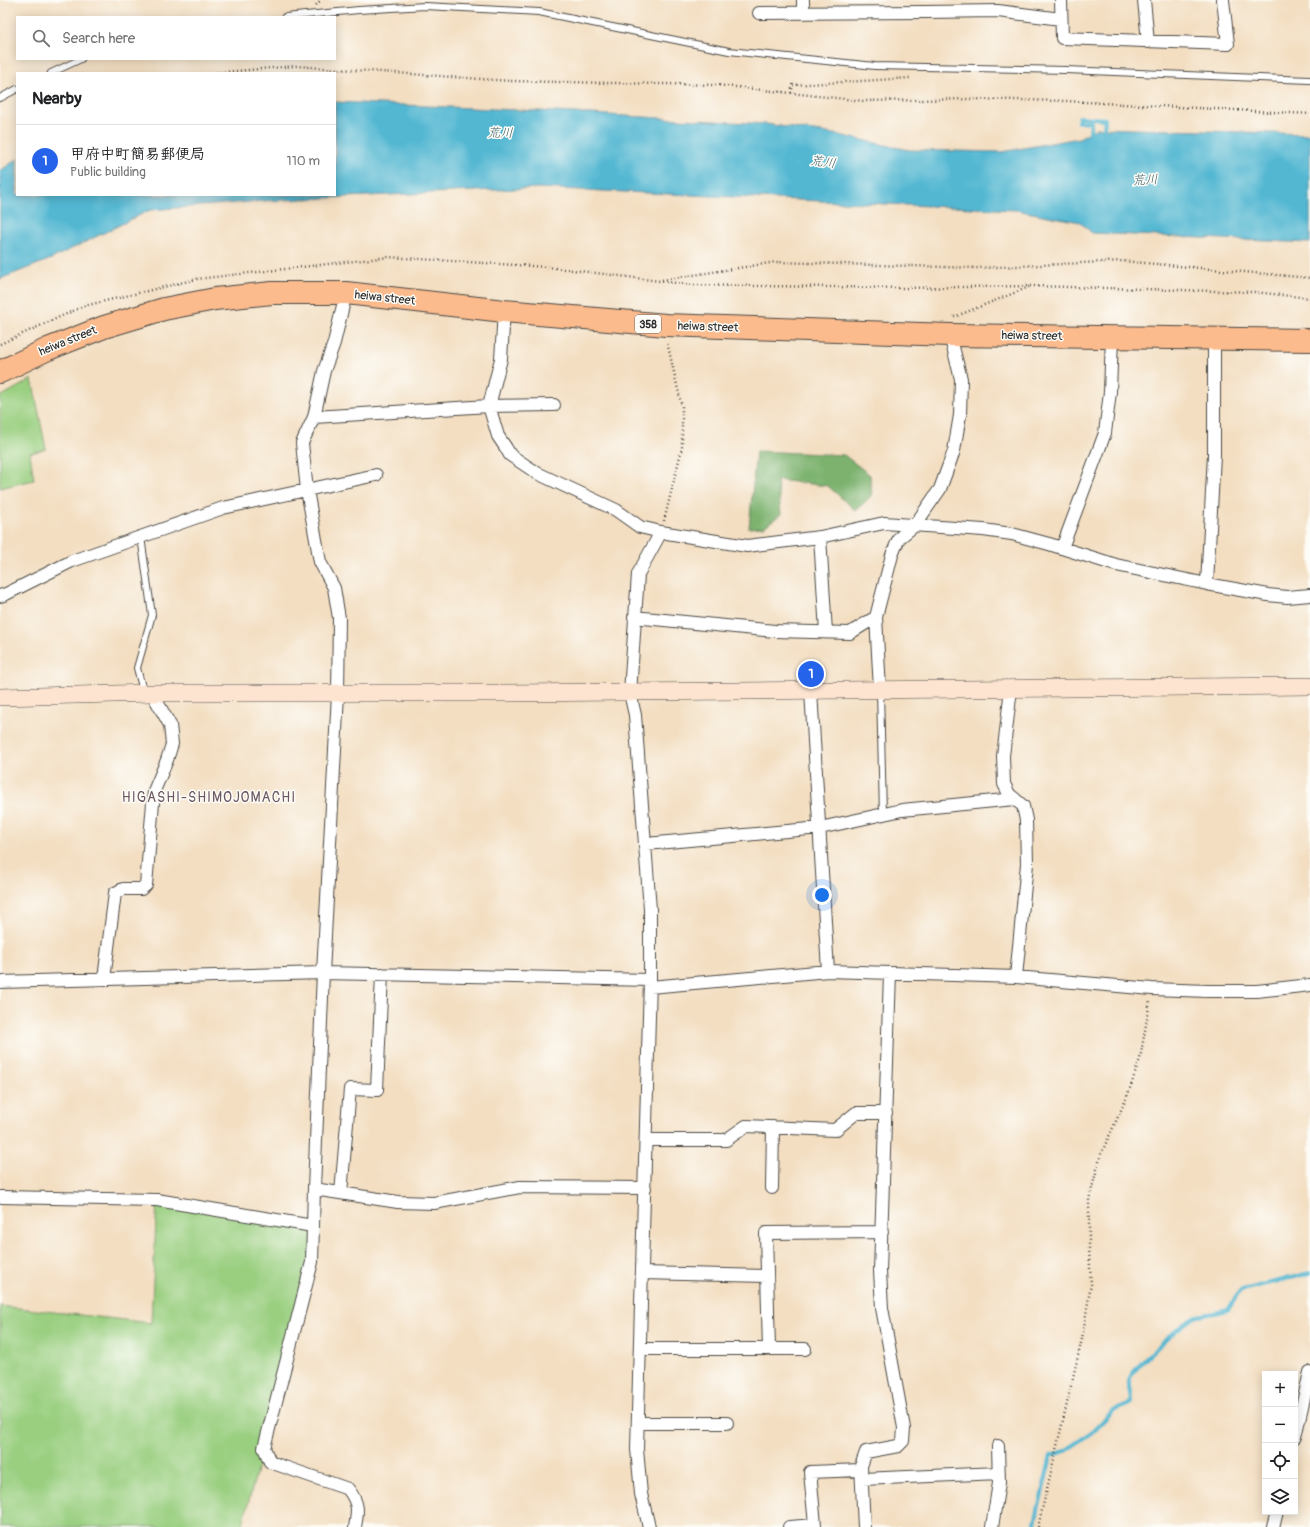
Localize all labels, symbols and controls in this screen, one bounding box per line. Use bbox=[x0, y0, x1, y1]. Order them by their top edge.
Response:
search box bbox=[16, 16, 336, 60]
icon: search bbox=[30, 27, 52, 49]
text: Search here bbox=[62, 29, 135, 48]
text: Nearby bbox=[32, 88, 81, 109]
water label: 荒川 bbox=[487, 125, 513, 141]
text: 甲府中町簡易郵便局 bbox=[70, 145, 205, 164]
water label: 荒川 bbox=[809, 152, 837, 172]
text: 1 bbox=[42, 153, 48, 169]
text: 110 m bbox=[287, 153, 320, 169]
text: Public building bbox=[70, 164, 146, 180]
water label: 荒川 bbox=[1132, 171, 1158, 189]
street label: heiwa street bbox=[354, 287, 416, 309]
road number: 358 bbox=[635, 315, 661, 333]
street label: heiwa street bbox=[677, 318, 739, 336]
street label: heiwa street bbox=[37, 323, 99, 359]
street label: heiwa street bbox=[1001, 328, 1063, 344]
pin: 1 bbox=[798, 659, 824, 689]
district label: HIGASHI-SHIMOJOMACHI bbox=[122, 789, 296, 806]
your location bbox=[812, 885, 832, 905]
map controls bbox=[1262, 1371, 1298, 1515]
button: + bbox=[1262, 1371, 1298, 1407]
button: − bbox=[1262, 1407, 1298, 1443]
button: locate bbox=[1262, 1443, 1298, 1479]
button: layers bbox=[1262, 1479, 1298, 1515]

